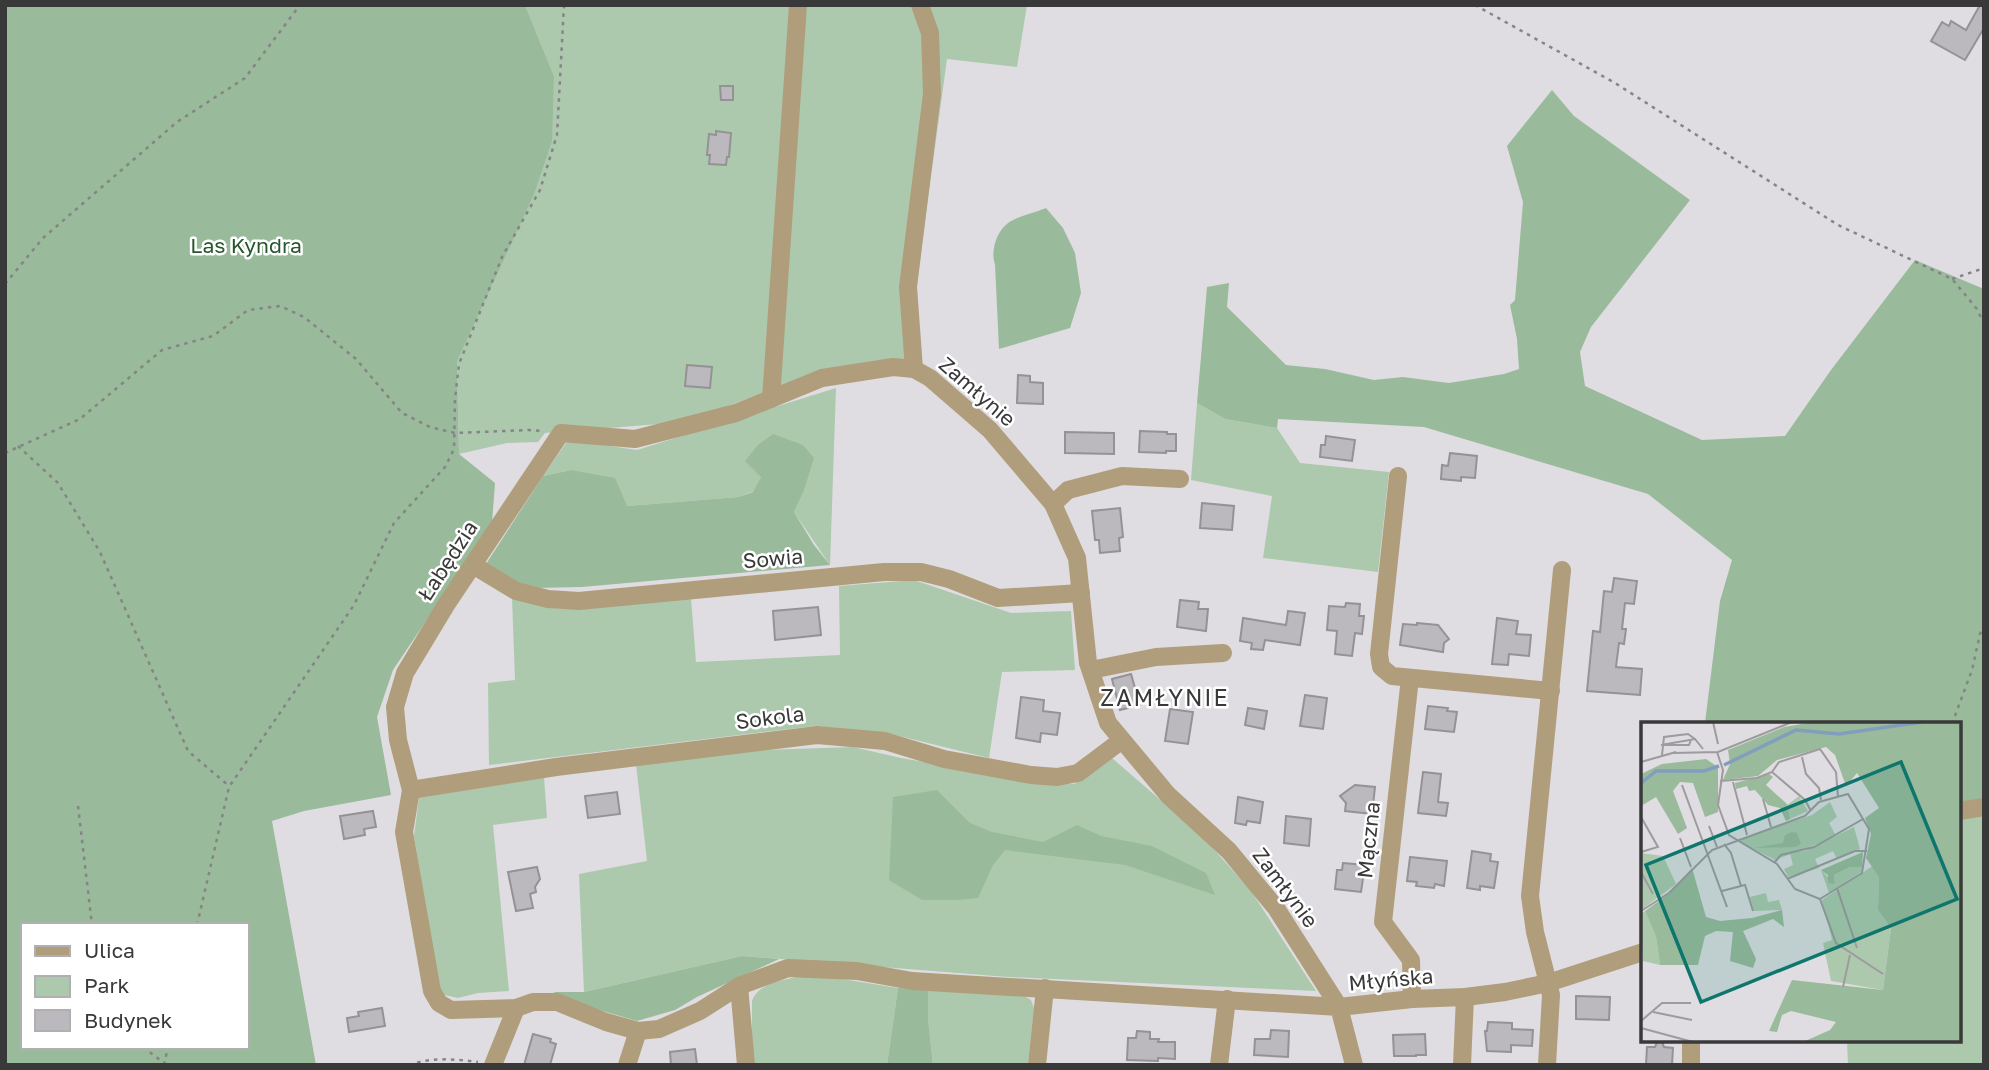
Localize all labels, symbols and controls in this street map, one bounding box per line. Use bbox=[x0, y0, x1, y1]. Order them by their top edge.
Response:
park label: Las Kyndra bbox=[190, 232, 302, 258]
street label: Zamłynie bbox=[934, 351, 1021, 432]
street label: Łabędzia bbox=[412, 515, 483, 606]
street label: Sowia bbox=[742, 542, 804, 574]
district label: ZAMŁYNIE bbox=[1100, 683, 1230, 711]
street label: Sokola bbox=[734, 700, 806, 734]
inset map bbox=[1641, 722, 1961, 1042]
street label: Mączna bbox=[1351, 800, 1385, 879]
street label: Zamłynie bbox=[1247, 842, 1324, 932]
legend bbox=[21, 923, 248, 1049]
text: Ulica bbox=[84, 937, 135, 963]
street label: Młyńska bbox=[1347, 962, 1434, 996]
text: Park bbox=[84, 972, 130, 998]
text: Budynek bbox=[84, 1007, 173, 1033]

